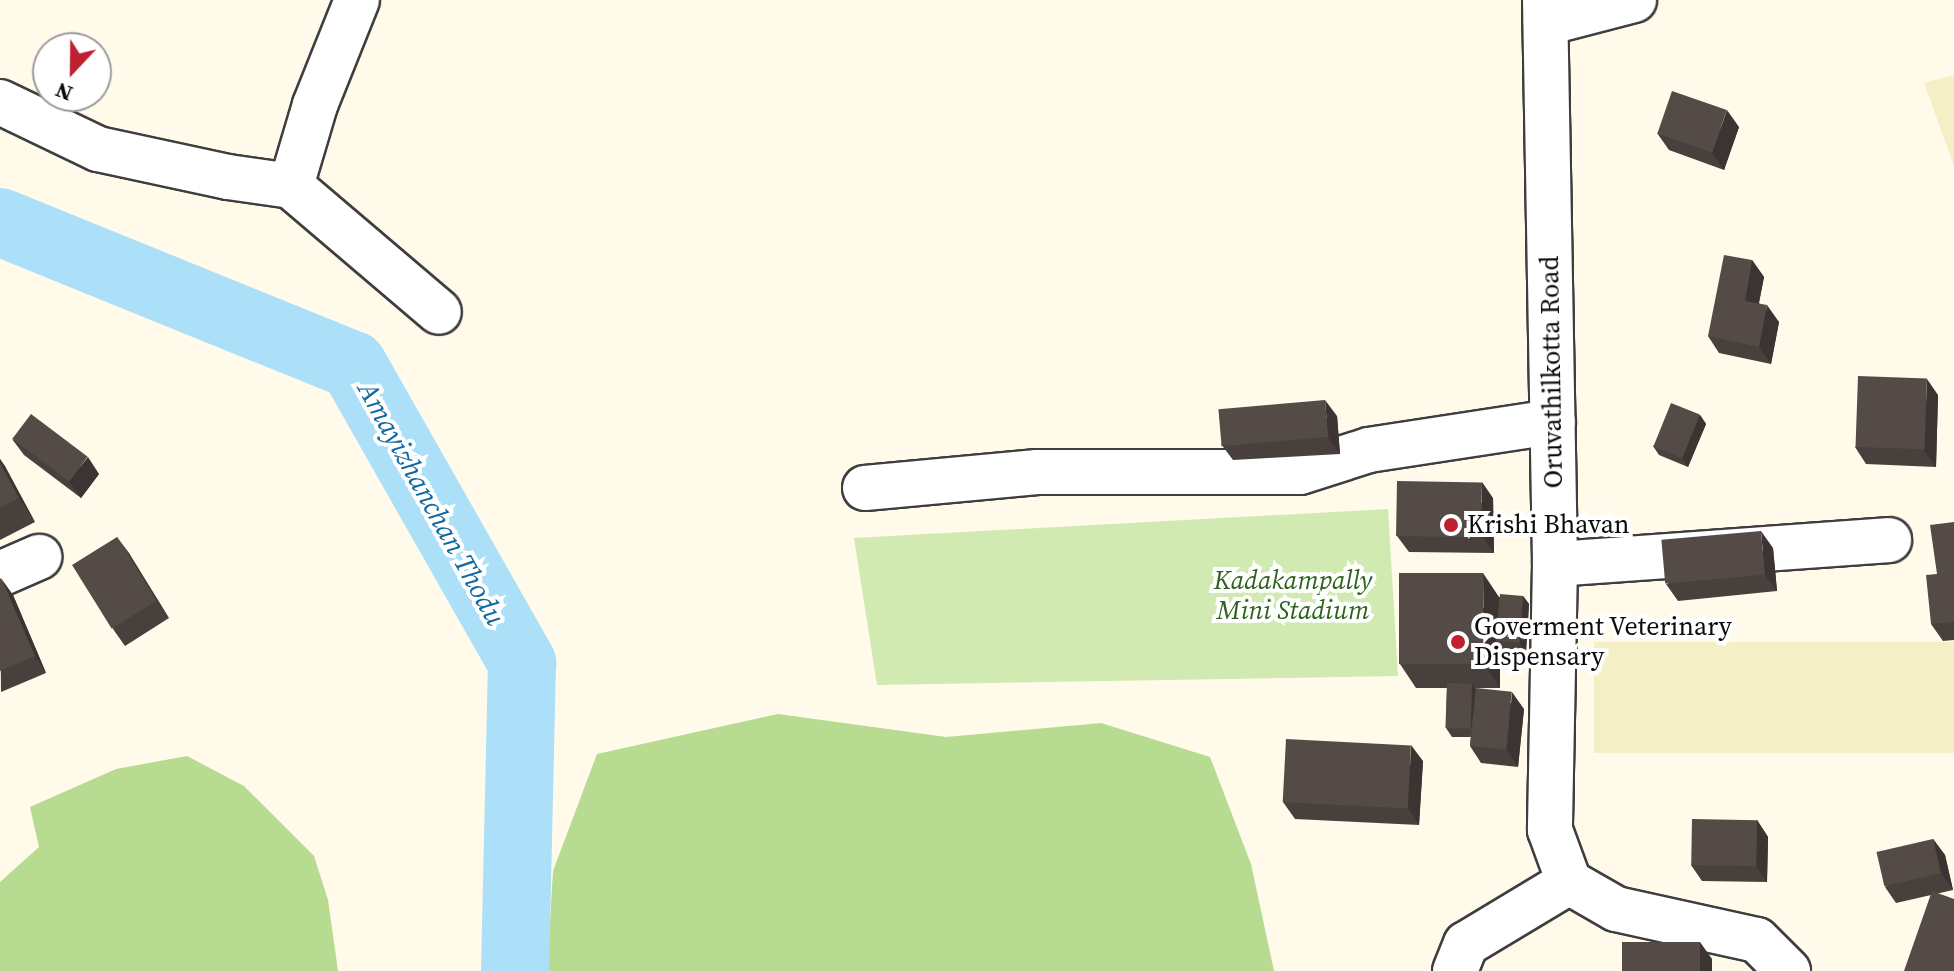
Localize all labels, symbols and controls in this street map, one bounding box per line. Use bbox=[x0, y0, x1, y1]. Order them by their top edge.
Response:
north arrow bbox=[32, 32, 112, 112]
text: N bbox=[51, 75, 77, 109]
street label: Oruvathilkotta Road bbox=[1534, 255, 1570, 489]
water label: Amayizhanchan Thodu bbox=[351, 375, 513, 631]
place label: Krishi Bhavan bbox=[1467, 509, 1630, 541]
marker: Krishi Bhavan bbox=[1442, 516, 1460, 534]
park label: Kadakampally Mini Stadium bbox=[1214, 565, 1372, 626]
place label: Goverment Veterinary Dispensary bbox=[1474, 611, 1733, 672]
marker: Goverment Veterinary Dispensary bbox=[1449, 633, 1467, 651]

